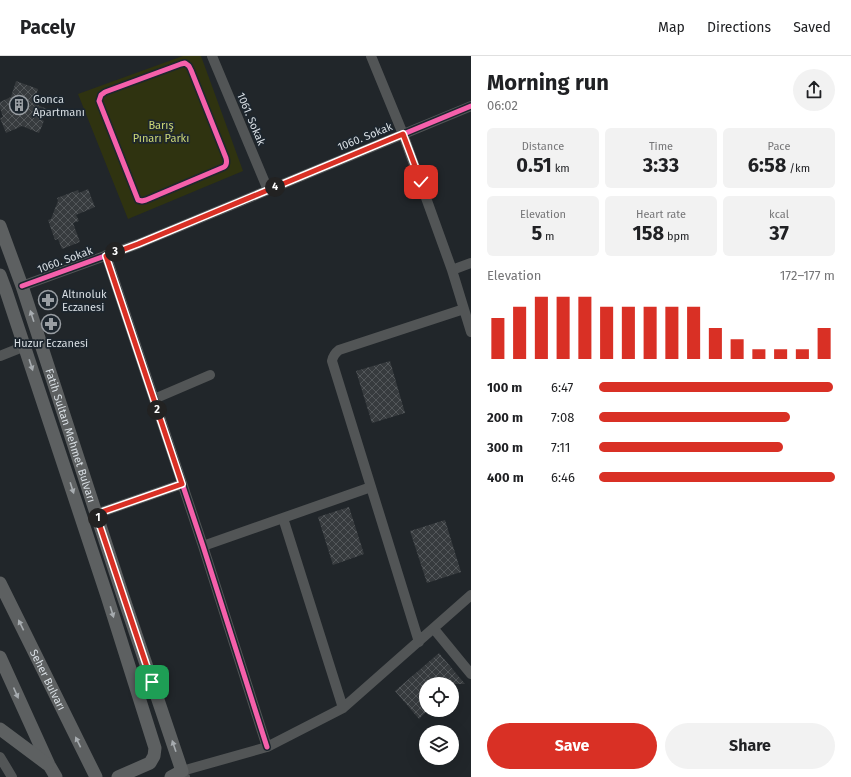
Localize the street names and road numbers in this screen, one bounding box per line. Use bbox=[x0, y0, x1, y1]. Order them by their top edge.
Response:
street label: 1061. Sokak bbox=[234, 91, 268, 148]
street label: 1060. Sokak bbox=[336, 120, 395, 154]
street label: 1060. Sokak bbox=[36, 244, 95, 276]
street label: Fatih Sultan Mehmet Bulvarı bbox=[43, 367, 99, 504]
street label: Seher Bulvarı bbox=[27, 647, 68, 712]

